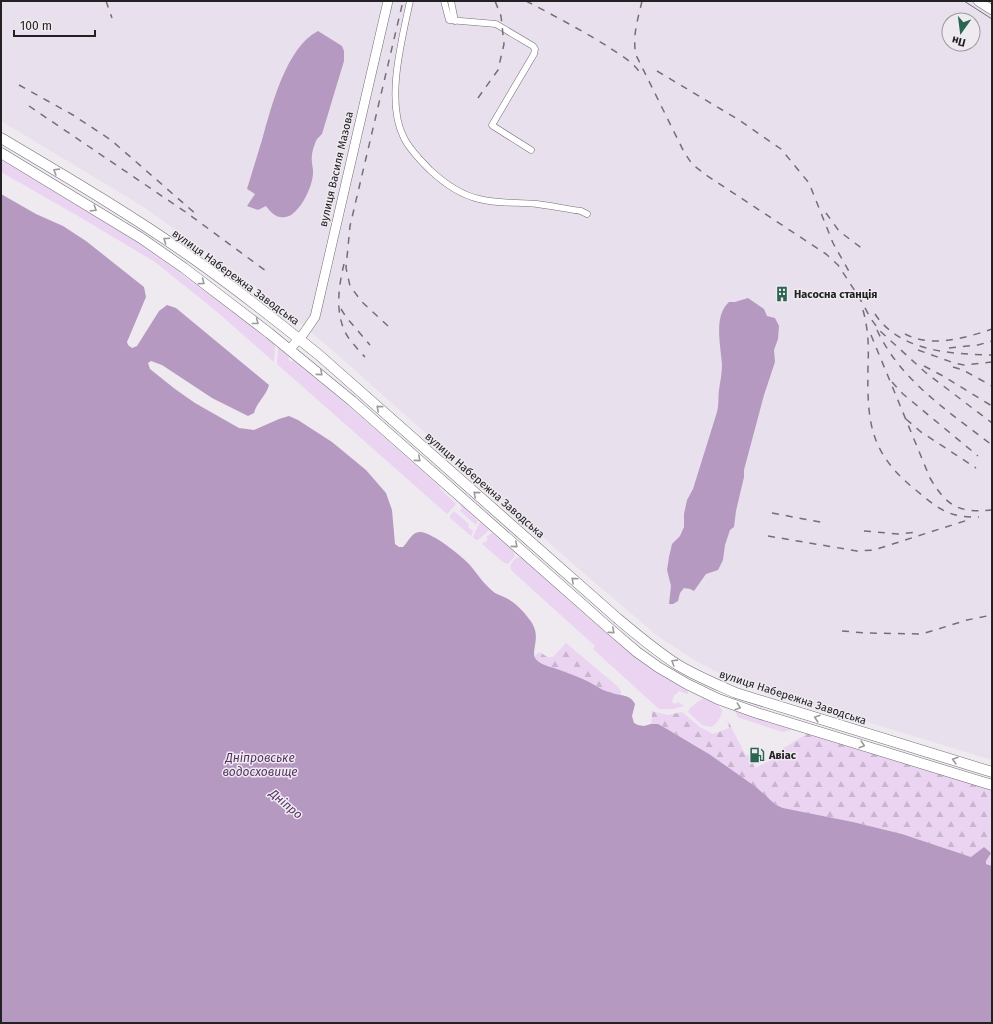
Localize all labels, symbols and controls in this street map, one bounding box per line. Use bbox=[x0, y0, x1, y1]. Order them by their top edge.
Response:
scale bar bbox=[14, 12, 95, 38]
north arrow bbox=[941, 12, 981, 52]
text: 100 m bbox=[20, 19, 52, 33]
text: Пн bbox=[950, 33, 967, 49]
street label: вулиця Василя Мазова bbox=[317, 110, 356, 228]
one-way arrow bbox=[53, 168, 60, 175]
one-way arrow bbox=[90, 205, 97, 212]
street label: вулиця Набережна Заводська bbox=[170, 227, 302, 328]
one-way arrow bbox=[163, 238, 170, 245]
one-way arrow bbox=[198, 277, 205, 284]
building icon: Насосна станція bbox=[773, 285, 791, 303]
place label: Насосна станція bbox=[794, 288, 877, 301]
one-way arrow bbox=[251, 317, 258, 324]
one-way arrow bbox=[315, 369, 323, 376]
one-way arrow bbox=[376, 405, 383, 412]
street label: вулиця Набережна Заводська bbox=[422, 430, 547, 541]
one-way arrow bbox=[413, 455, 420, 462]
one-way arrow bbox=[474, 491, 481, 498]
one-way arrow bbox=[510, 540, 518, 548]
one-way arrow bbox=[571, 577, 578, 584]
one-way arrow bbox=[608, 627, 615, 634]
one-way arrow bbox=[671, 659, 678, 667]
street label: вулиця Набережна Заводська bbox=[718, 667, 868, 727]
one-way arrow bbox=[735, 702, 742, 711]
one-way arrow bbox=[814, 714, 821, 723]
one-way arrow bbox=[859, 740, 866, 749]
fuel station icon: Авіас bbox=[748, 746, 766, 764]
place label: Авіас bbox=[768, 749, 797, 762]
water label: Дніпровське водосховище bbox=[222, 751, 298, 779]
one-way arrow bbox=[951, 756, 958, 765]
water label: Дніпро bbox=[266, 786, 305, 822]

